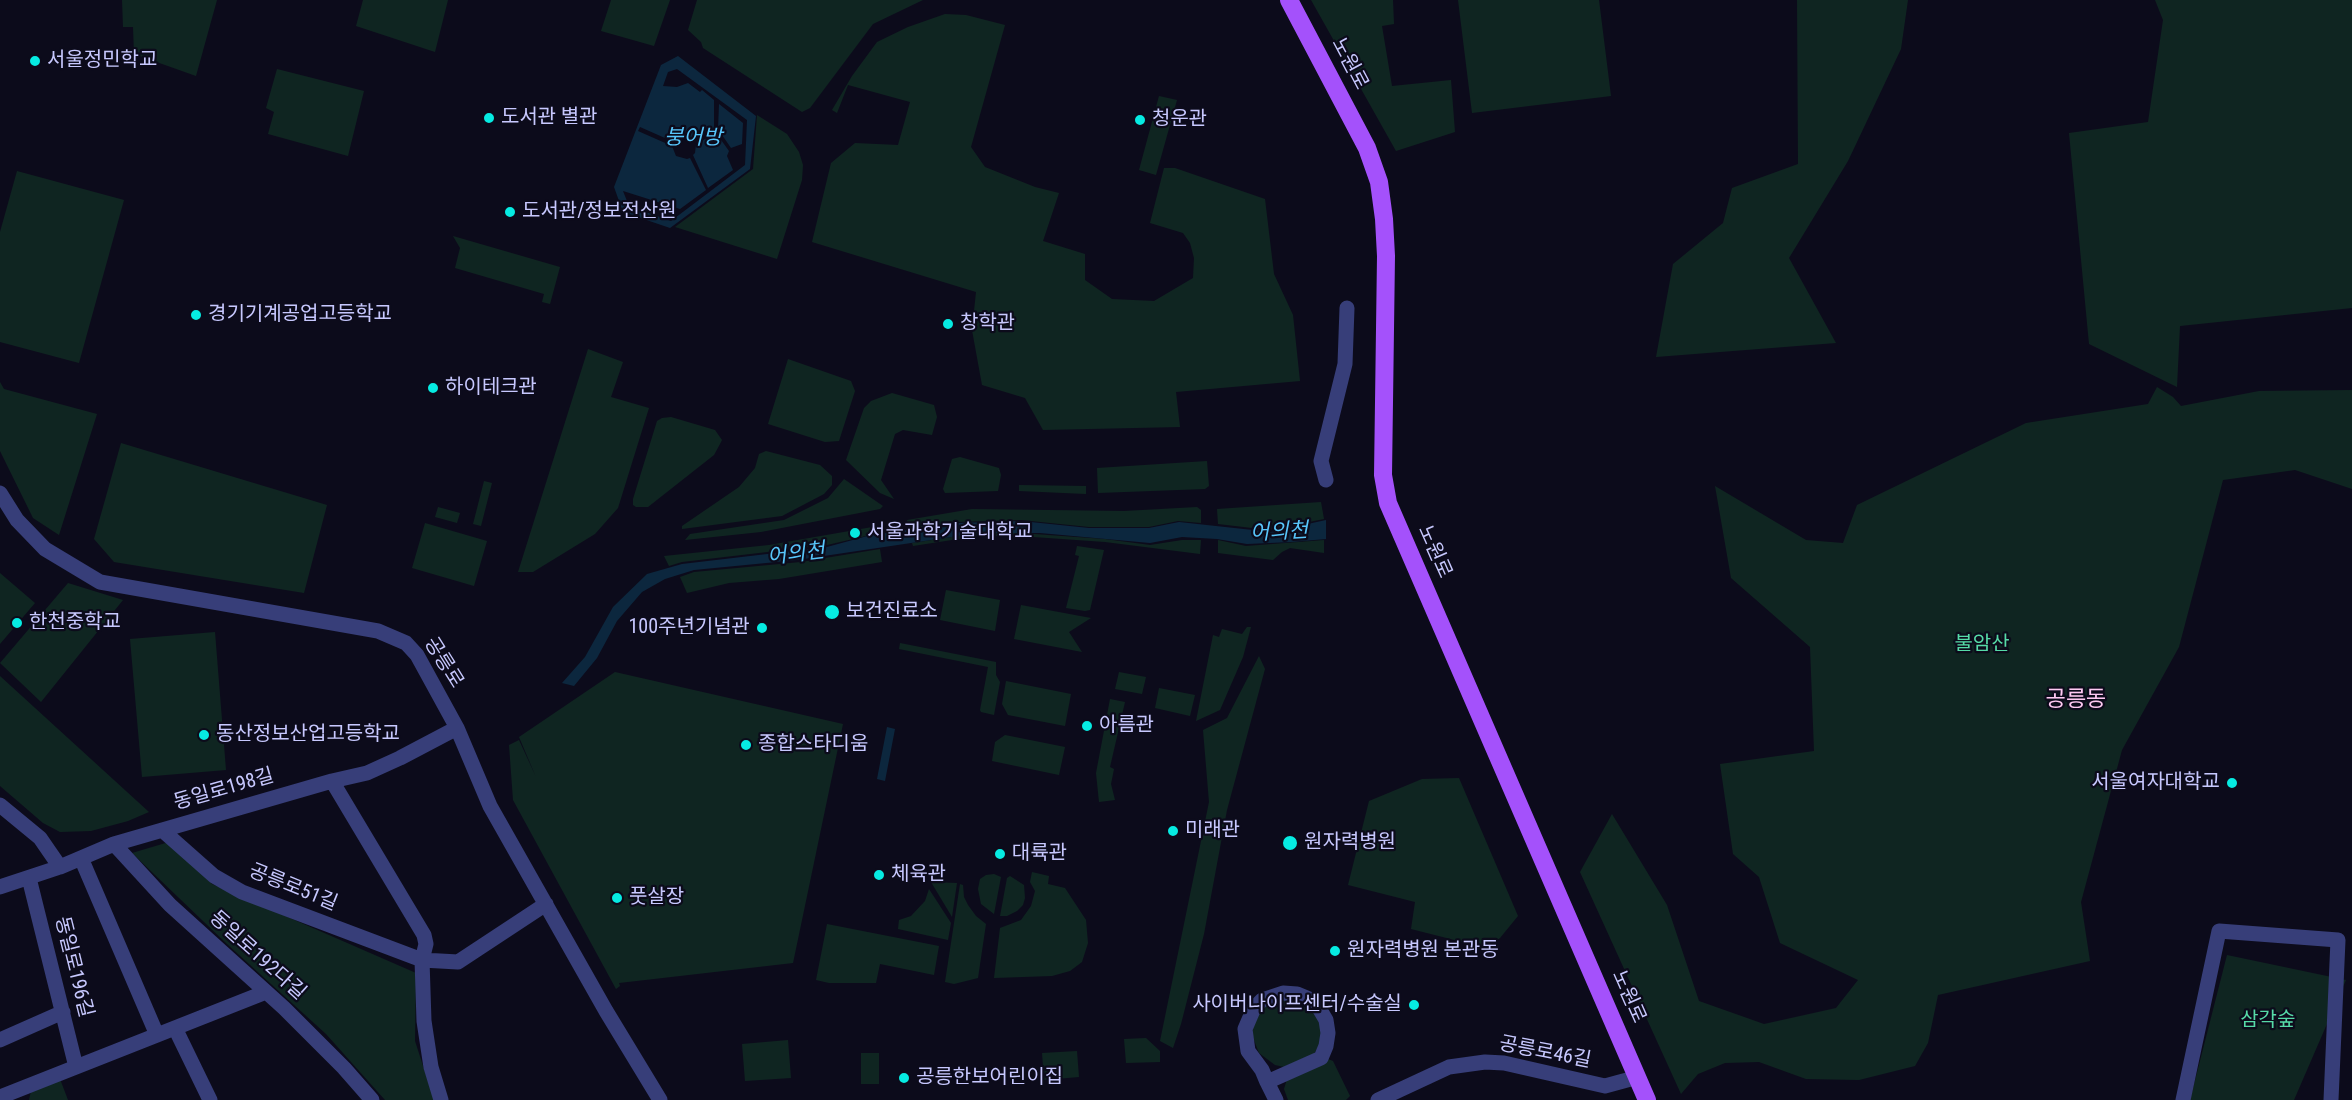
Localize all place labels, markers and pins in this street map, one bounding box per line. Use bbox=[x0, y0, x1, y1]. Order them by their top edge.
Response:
place label: 서울정민학교 bbox=[47, 49, 157, 73]
marker: 서울정민학교 bbox=[28, 54, 42, 68]
place label: 도서관 별관 bbox=[501, 106, 598, 130]
place label: 청운관 bbox=[1152, 108, 1207, 132]
marker: 도서관 별관 bbox=[482, 111, 496, 125]
marker: 청운관 bbox=[1133, 113, 1147, 127]
place label: 도서관/정보전산원 bbox=[522, 200, 677, 224]
marker: 도서관/정보전산원 bbox=[503, 205, 517, 219]
place label: 경기기계공업고등학교 bbox=[208, 303, 392, 327]
marker: 경기기계공업고등학교 bbox=[189, 308, 203, 322]
place label: 창학관 bbox=[960, 312, 1015, 336]
marker: 창학관 bbox=[941, 317, 955, 331]
place label: 하이테크관 bbox=[445, 376, 537, 400]
marker: 하이테크관 bbox=[426, 381, 440, 395]
place label: 서울과학기술대학교 bbox=[867, 521, 1033, 545]
marker: 서울과학기술대학교 bbox=[848, 526, 862, 540]
place label: 보건진료소 bbox=[846, 600, 938, 624]
marker: 보건진료소 bbox=[823, 603, 841, 621]
place label: 한천중학교 bbox=[29, 611, 121, 635]
marker: 한천중학교 bbox=[10, 616, 24, 630]
place label: 100주년기념관 bbox=[628, 616, 750, 640]
marker: 100주년기념관 bbox=[755, 621, 769, 635]
place label: 아름관 bbox=[1099, 714, 1154, 738]
marker: 아름관 bbox=[1080, 719, 1094, 733]
place label: 동산정보산업고등학교 bbox=[216, 723, 400, 747]
marker: 동산정보산업고등학교 bbox=[197, 728, 211, 742]
place label: 종합스타디움 bbox=[758, 733, 868, 757]
marker: 종합스타디움 bbox=[739, 738, 753, 752]
place label: 서울여자대학교 bbox=[2091, 771, 2220, 795]
marker: 서울여자대학교 bbox=[2225, 776, 2239, 790]
place label: 미래관 bbox=[1185, 819, 1240, 843]
marker: 미래관 bbox=[1166, 824, 1180, 838]
place label: 원자력병원 bbox=[1304, 831, 1396, 855]
marker: 원자력병원 bbox=[1281, 834, 1299, 852]
place label: 대륙관 bbox=[1012, 842, 1067, 866]
marker: 대륙관 bbox=[993, 847, 1007, 861]
place label: 체육관 bbox=[891, 863, 946, 887]
marker: 체육관 bbox=[872, 868, 886, 882]
place label: 풋살장 bbox=[629, 886, 684, 910]
marker: 풋살장 bbox=[610, 891, 624, 905]
place label: 원자력병원 본관동 bbox=[1347, 939, 1499, 963]
marker: 원자력병원 본관동 bbox=[1328, 944, 1342, 958]
place label: 사이버나이프센터/수술실 bbox=[1192, 993, 1402, 1017]
marker: 사이버나이프센터/수술실 bbox=[1407, 998, 1421, 1012]
place label: 공릉한보어린이집 bbox=[916, 1066, 1063, 1090]
marker: 공릉한보어린이집 bbox=[897, 1071, 911, 1085]

